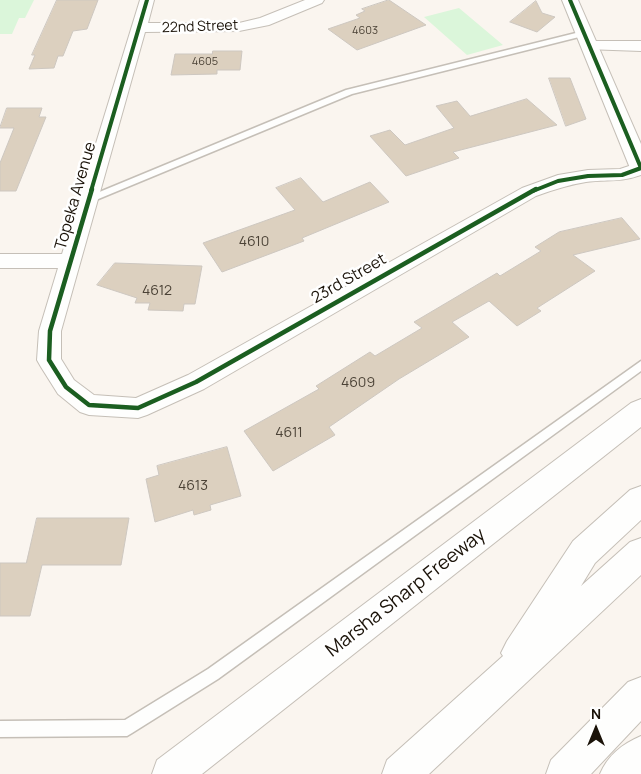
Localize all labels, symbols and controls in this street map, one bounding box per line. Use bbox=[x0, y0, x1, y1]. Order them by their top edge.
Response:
street label: 22nd Street bbox=[162, 17, 238, 37]
house number: 4603 bbox=[352, 24, 378, 38]
house number: 4605 bbox=[192, 55, 218, 69]
street label: Topeka Avenue bbox=[51, 140, 101, 252]
house number: 4610 bbox=[239, 234, 269, 250]
street label: 23rd Street bbox=[308, 250, 390, 308]
house number: 4612 bbox=[142, 283, 172, 299]
house number: 4609 bbox=[341, 375, 375, 391]
house number: 4611 bbox=[275, 425, 303, 441]
house number: 4613 bbox=[178, 478, 208, 494]
street label: Marsha Sharp Freeway bbox=[322, 524, 490, 662]
north arrow bbox=[571, 704, 621, 754]
text: N bbox=[591, 704, 601, 723]

